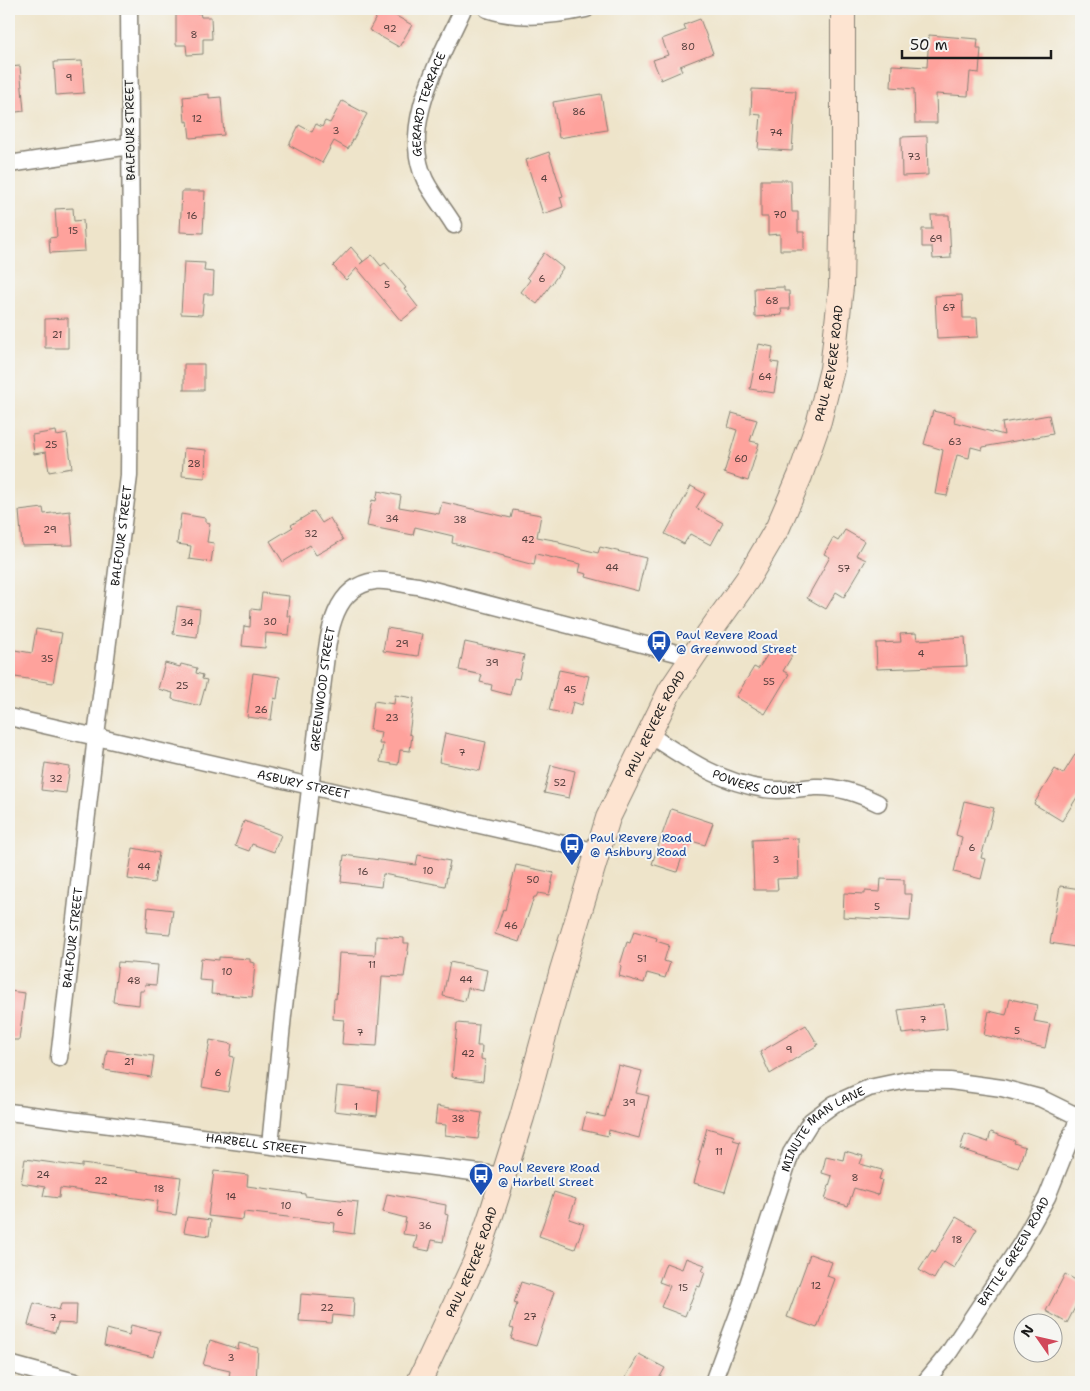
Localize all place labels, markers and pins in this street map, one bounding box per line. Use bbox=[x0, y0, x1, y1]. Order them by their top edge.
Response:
place label: Paul Revere Road @ Greenwood Street bbox=[676, 627, 797, 657]
bus stop icon: Paul Revere Road @ Greenwood Street bbox=[646, 629, 672, 663]
place label: Paul Revere Road @ Ashbury Road bbox=[590, 830, 692, 860]
bus stop icon: Paul Revere Road @ Ashbury Road bbox=[559, 832, 585, 866]
place label: Paul Revere Road @ Harbell Street bbox=[498, 1160, 600, 1190]
bus stop icon: Paul Revere Road @ Harbell Street bbox=[468, 1162, 494, 1196]

